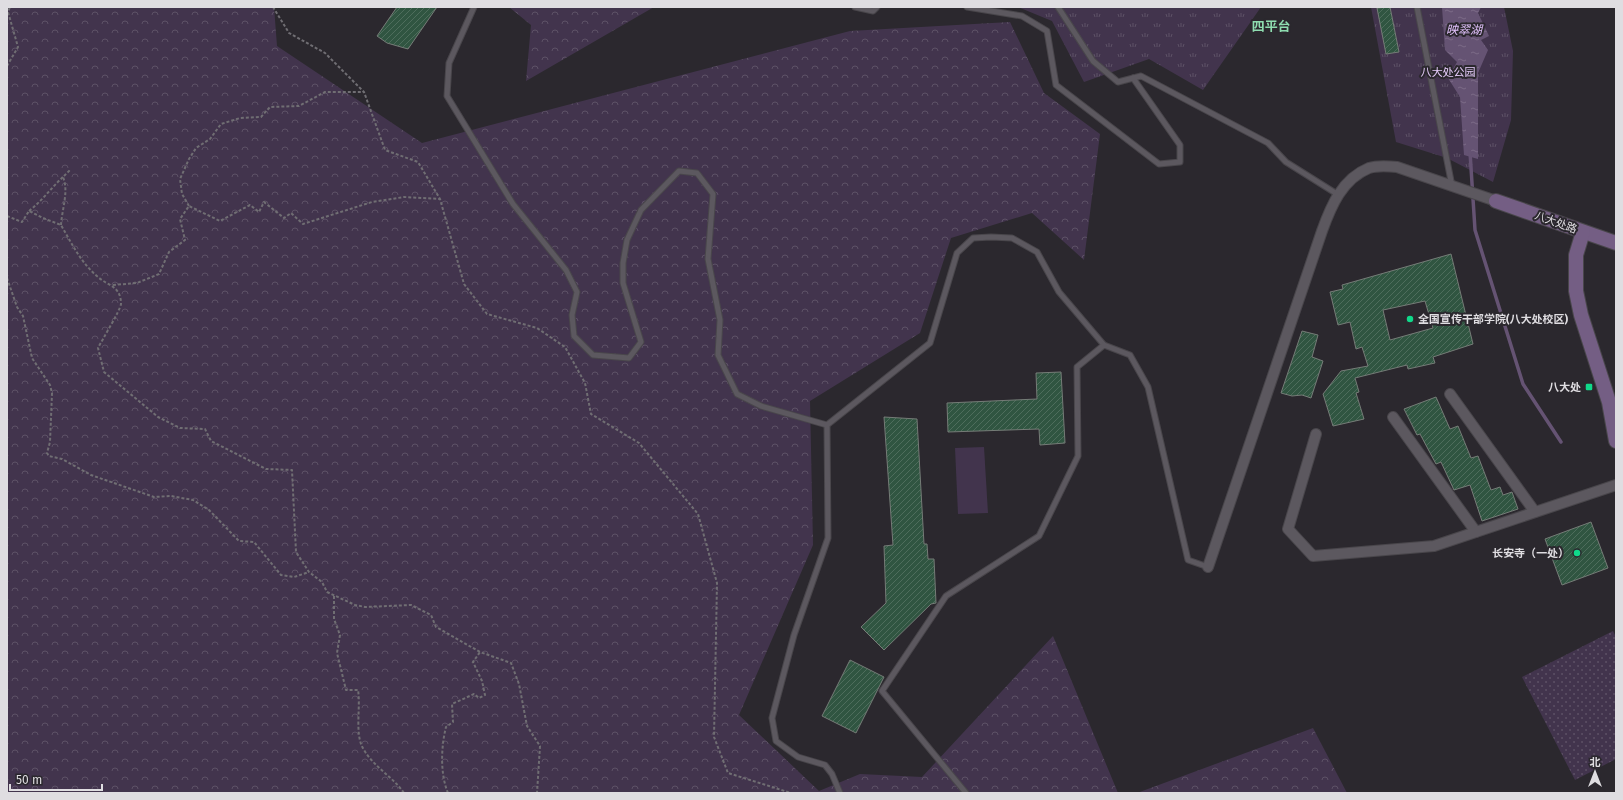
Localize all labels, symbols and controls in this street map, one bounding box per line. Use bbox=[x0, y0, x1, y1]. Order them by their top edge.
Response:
district label: 四平台 bbox=[1251, 19, 1291, 34]
water label: 映翠湖 bbox=[1446, 23, 1484, 37]
park label: 八大处公园 bbox=[1421, 66, 1476, 79]
street label: 八大处路 bbox=[1533, 209, 1579, 236]
place label: 全国宣传干部学院(八大处校区) bbox=[1418, 313, 1569, 326]
marker: 全国宣传干部学院(八大处校区) bbox=[1405, 314, 1415, 324]
place label: 八大处 bbox=[1548, 381, 1581, 394]
marker: 八大处 bbox=[1584, 382, 1594, 392]
place label: 长安寺（一处） bbox=[1492, 547, 1569, 560]
marker: 长安寺（一处） bbox=[1572, 548, 1582, 558]
north arrow bbox=[1575, 752, 1615, 792]
text: 北 bbox=[1590, 756, 1601, 769]
scale bar bbox=[10, 766, 102, 792]
text: 50 m bbox=[16, 773, 42, 787]

